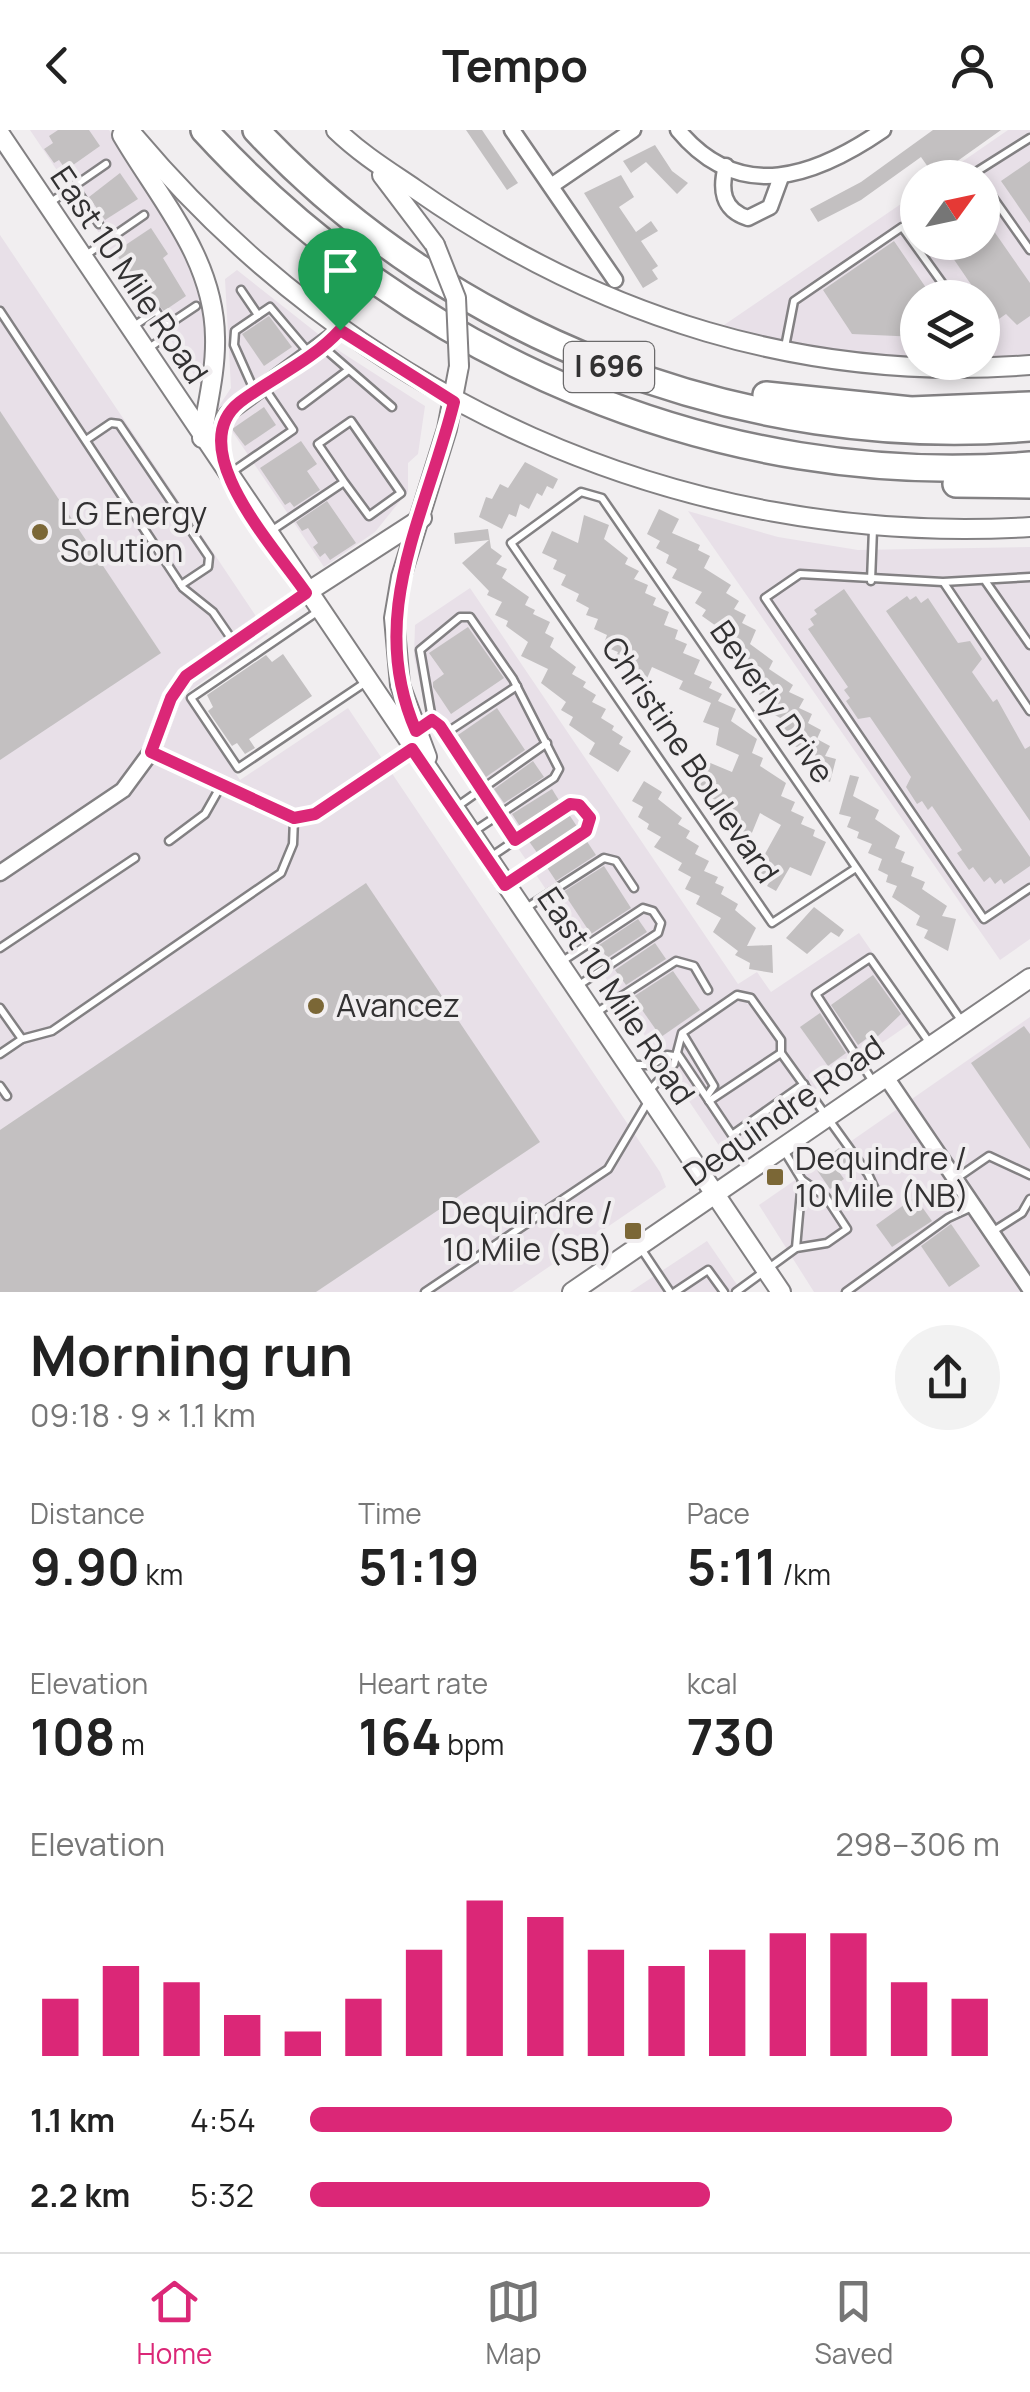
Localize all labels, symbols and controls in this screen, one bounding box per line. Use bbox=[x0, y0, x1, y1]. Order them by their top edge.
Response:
text: Tempo bbox=[442, 34, 588, 96]
icon: back bbox=[30, 38, 85, 93]
icon: person bbox=[945, 38, 1000, 93]
street label: East 10 Mile Road bbox=[41, 157, 219, 392]
north arrow bbox=[900, 160, 1000, 260]
map controls bbox=[900, 160, 1000, 380]
pin bbox=[298, 228, 383, 331]
icon: arrive bbox=[313, 243, 368, 298]
button: layers bbox=[900, 280, 1000, 380]
road number: I 696 bbox=[564, 342, 654, 392]
place label: LG Energy Solution bbox=[60, 491, 207, 572]
marker: LG Energy Solution bbox=[29, 521, 51, 543]
street label: Beverly Drive bbox=[701, 611, 845, 791]
street label: Christine Boulevard bbox=[592, 628, 790, 891]
street label: East 10 Mile Road bbox=[528, 878, 706, 1113]
place label: Avancez bbox=[336, 983, 460, 1027]
marker: Avancez bbox=[305, 995, 327, 1017]
street label: Dequindre Road bbox=[674, 1025, 893, 1196]
place label: Dequindre / 10 Mile (NB) bbox=[795, 1136, 969, 1217]
marker: Dequindre / 10 Mile (NB) bbox=[764, 1166, 786, 1188]
place label: Dequindre / 10 Mile (SB) bbox=[441, 1190, 613, 1271]
marker: Dequindre / 10 Mile (SB) bbox=[622, 1220, 644, 1242]
text: Morning run bbox=[30, 1317, 353, 1393]
button: share bbox=[895, 1325, 1000, 1430]
text: 09:18 · 9 × 1.1 km bbox=[30, 1393, 256, 1437]
text: Distance bbox=[30, 1494, 145, 1532]
text: Time bbox=[358, 1494, 422, 1532]
text: Pace bbox=[687, 1494, 750, 1532]
text: 9.90 bbox=[30, 1532, 140, 1600]
text: 51:19 bbox=[358, 1532, 480, 1600]
text: 5:11 bbox=[687, 1532, 777, 1600]
text: km bbox=[140, 1555, 183, 1593]
text: /km bbox=[777, 1555, 831, 1593]
text: Elevation bbox=[30, 1664, 148, 1702]
text: Heart rate bbox=[358, 1664, 488, 1702]
text: kcal bbox=[687, 1664, 738, 1702]
text: 108 bbox=[30, 1702, 115, 1770]
text: 164 bbox=[358, 1702, 442, 1770]
text: 730 bbox=[687, 1702, 775, 1770]
text: m bbox=[115, 1725, 145, 1763]
text: bpm bbox=[442, 1725, 504, 1763]
text: Elevation bbox=[30, 1822, 165, 1866]
text: 298–306 m bbox=[835, 1822, 1000, 1866]
text: 1.1 km bbox=[30, 2098, 115, 2142]
text: 4:54 bbox=[190, 2098, 256, 2142]
text: 2.2 km bbox=[30, 2173, 130, 2217]
text: 5:32 bbox=[190, 2173, 254, 2217]
tab: Home bbox=[137, 2274, 212, 2372]
tab: Map bbox=[486, 2274, 541, 2372]
tab: Saved bbox=[814, 2274, 893, 2372]

